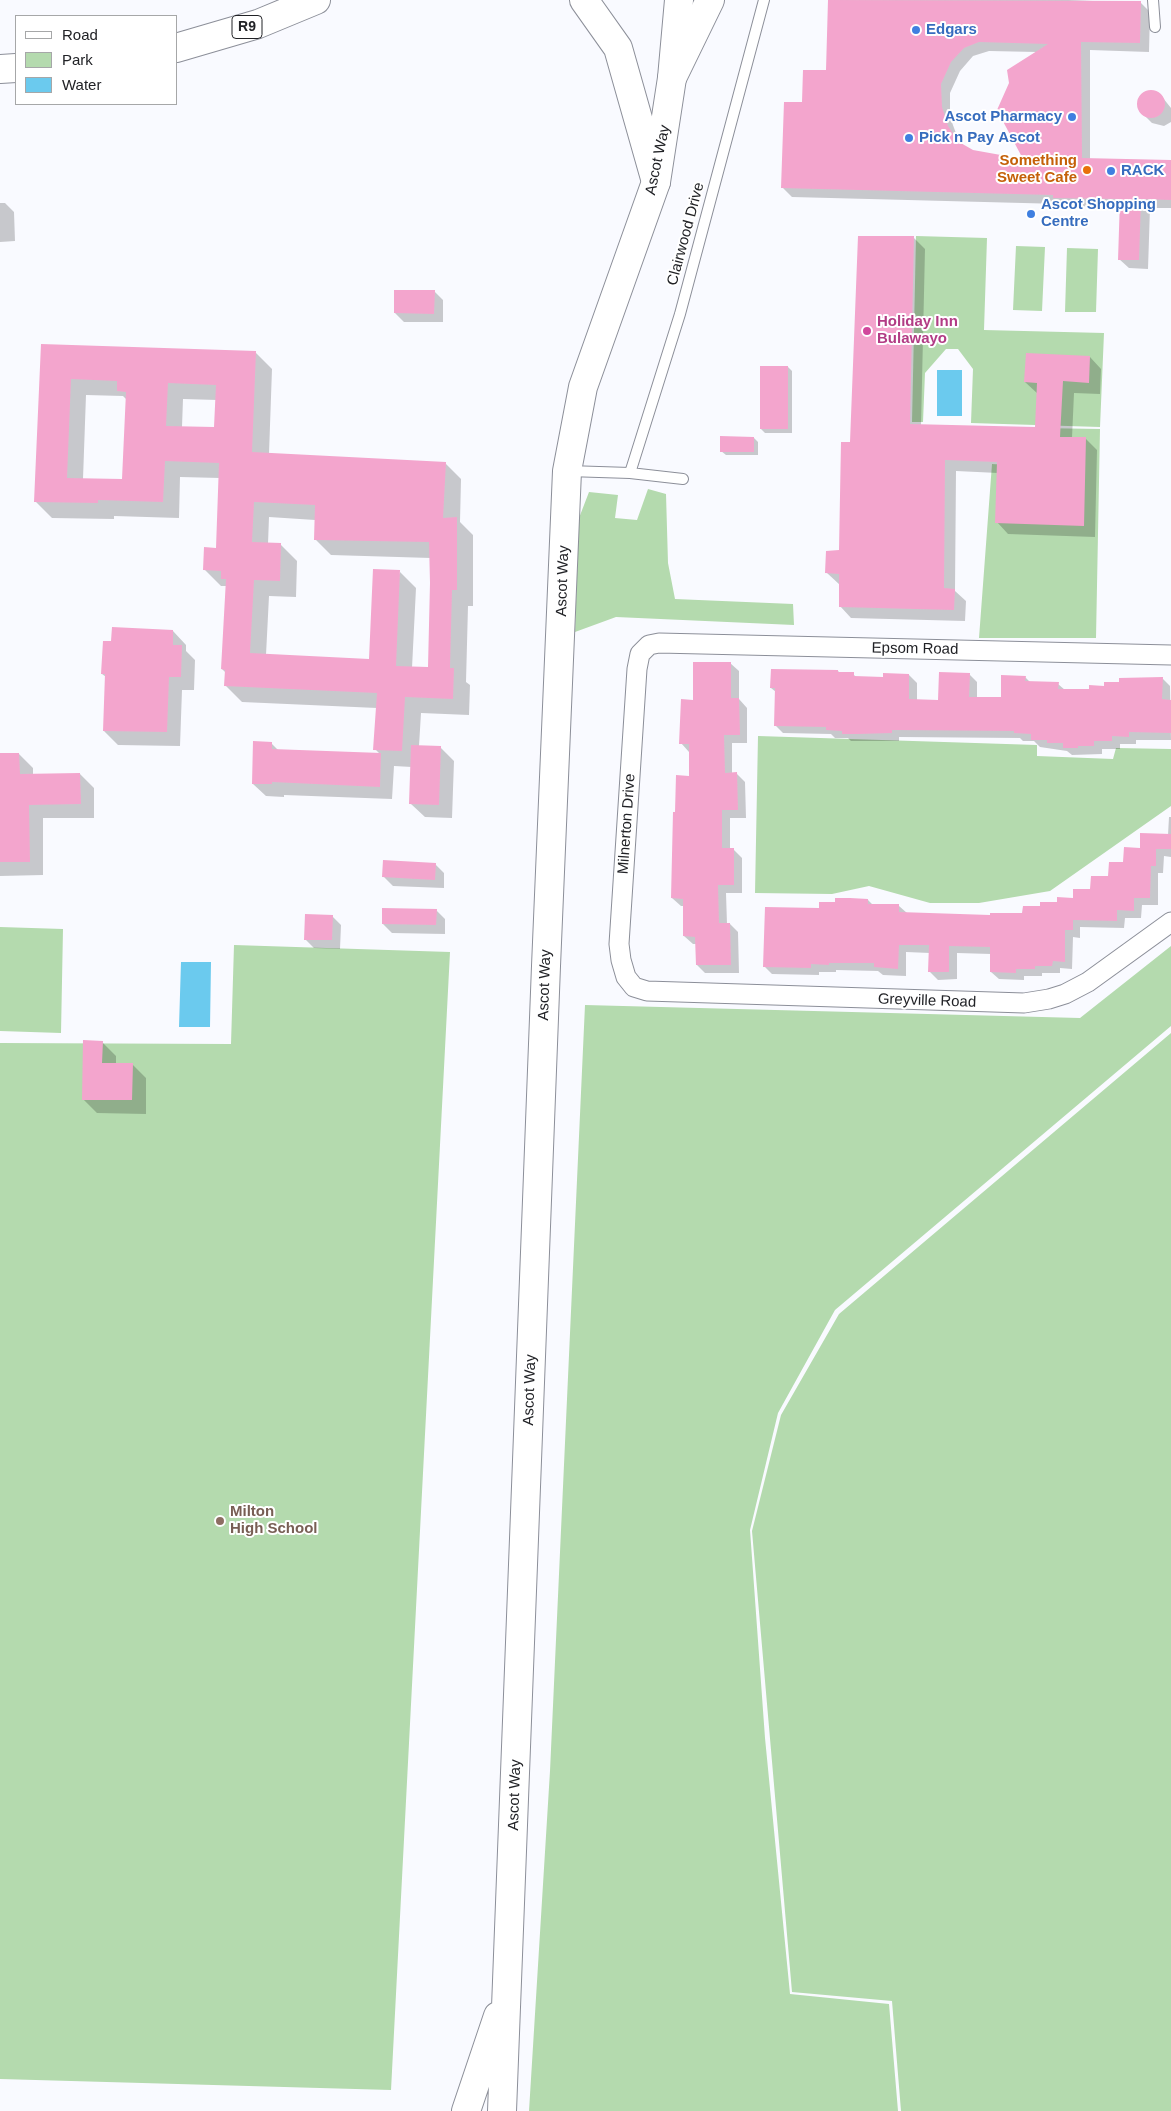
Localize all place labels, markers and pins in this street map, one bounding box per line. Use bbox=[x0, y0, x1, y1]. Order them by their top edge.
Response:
place label: Edgars bbox=[926, 21, 977, 39]
marker: Edgars bbox=[910, 24, 922, 36]
place label: Ascot Pharmacy bbox=[944, 108, 1062, 126]
marker: Ascot Pharmacy bbox=[1066, 111, 1078, 123]
place label: Pick n Pay Ascot bbox=[919, 129, 1040, 147]
marker: Pick n Pay Ascot bbox=[903, 132, 915, 144]
place label: Something Sweet Cafe bbox=[997, 152, 1077, 187]
place label: RACK bbox=[1121, 162, 1164, 180]
marker: Something Sweet Cafe bbox=[1081, 164, 1093, 176]
marker: RACK bbox=[1105, 165, 1117, 177]
place label: Ascot Shopping Centre bbox=[1041, 196, 1156, 231]
marker: Ascot Shopping Centre bbox=[1025, 208, 1037, 220]
place label: Holiday Inn Bulawayo bbox=[877, 313, 958, 348]
marker: Holiday Inn Bulawayo bbox=[861, 325, 873, 337]
place label: Milton High School bbox=[230, 1503, 317, 1538]
marker: Milton High School bbox=[214, 1515, 226, 1527]

